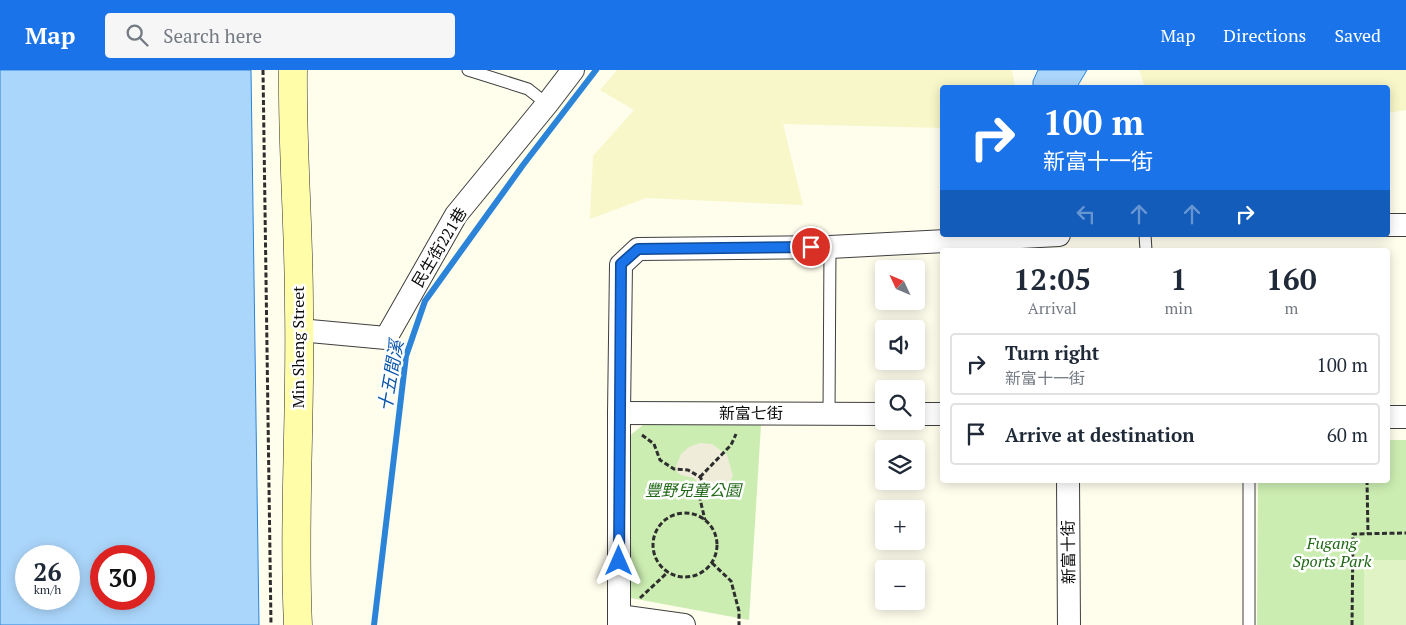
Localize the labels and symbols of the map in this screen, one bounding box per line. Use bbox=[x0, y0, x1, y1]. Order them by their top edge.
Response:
street label: 民生街221巷 bbox=[406, 203, 472, 291]
pin bbox=[790, 226, 832, 268]
north arrow bbox=[875, 260, 925, 310]
street label: Min Sheng Street bbox=[287, 286, 309, 408]
water label: 十五間溪 bbox=[372, 335, 409, 413]
street label: 新富七街 bbox=[719, 402, 783, 424]
park label: 豐野兒童公園 bbox=[645, 479, 743, 501]
street label: 新富十街 bbox=[1056, 520, 1080, 584]
park label: Fugang Sports Park bbox=[1293, 532, 1372, 572]
position arrow bbox=[592, 534, 644, 586]
speed limit sign: 30 bbox=[90, 545, 155, 610]

